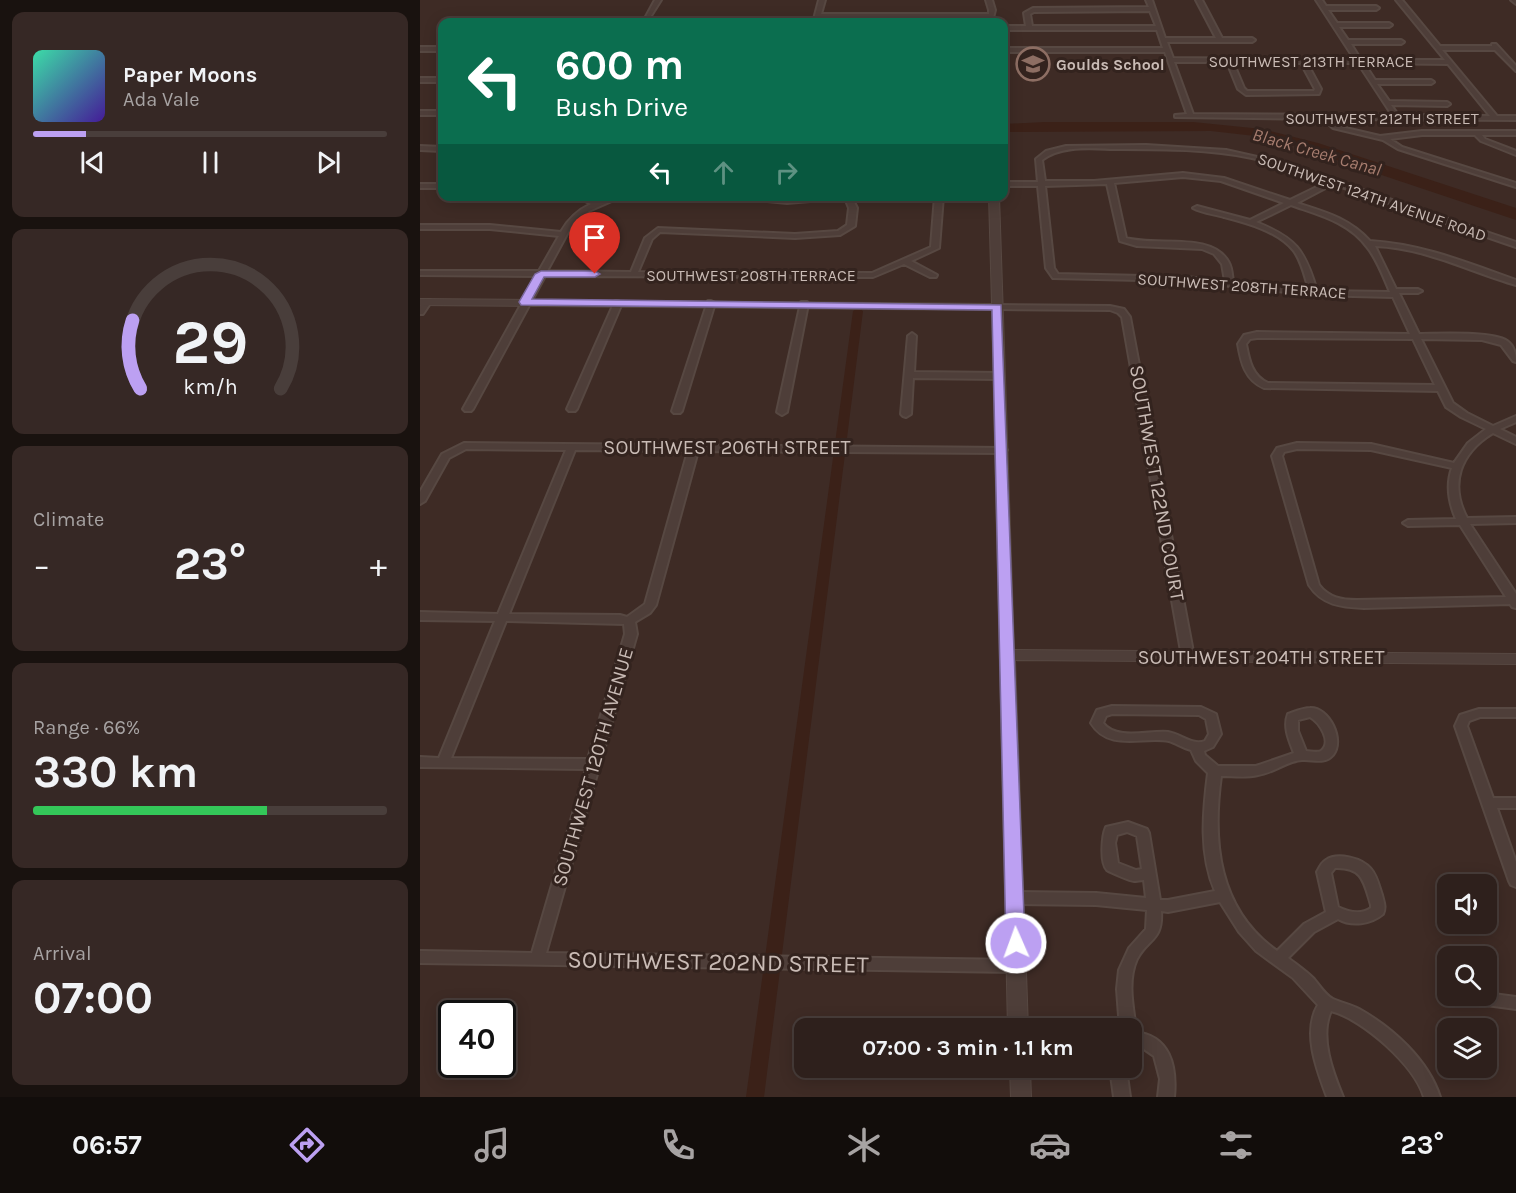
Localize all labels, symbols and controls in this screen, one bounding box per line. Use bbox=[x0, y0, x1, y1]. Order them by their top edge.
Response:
text: 600 m bbox=[555, 40, 684, 90]
icon: left bbox=[456, 42, 534, 120]
school or university icon: Goulds School bbox=[1015, 46, 1051, 82]
street label: SOUTHWEST 213TH TERRACE bbox=[1208, 52, 1414, 71]
place label: Goulds School bbox=[1056, 55, 1165, 74]
text: Paper Moons bbox=[123, 62, 257, 88]
text: Ada Vale bbox=[123, 88, 200, 111]
text: Bush Drive bbox=[555, 91, 688, 123]
street label: SOUTHWEST 212TH STREET bbox=[1285, 109, 1479, 128]
water label: Black Creek Canal bbox=[1250, 123, 1384, 181]
icon: previous bbox=[76, 146, 109, 179]
icon: pause bbox=[194, 146, 227, 179]
icon: next bbox=[312, 146, 345, 179]
street label: SOUTHWEST 124TH AVENUE ROAD bbox=[1255, 149, 1489, 245]
icon: left bbox=[644, 156, 677, 189]
icon: ahead bbox=[707, 156, 740, 189]
icon: right bbox=[770, 156, 803, 189]
pin bbox=[569, 212, 620, 274]
icon: arrive bbox=[578, 221, 611, 254]
street label: SOUTHWEST 208TH TERRACE bbox=[646, 266, 856, 285]
street label: SOUTHWEST 208TH TERRACE bbox=[1137, 269, 1347, 303]
text: 29 bbox=[172, 306, 248, 379]
street label: SOUTHWEST 122ND COURT bbox=[1125, 363, 1189, 603]
text: km/h bbox=[183, 374, 237, 399]
street label: SOUTHWEST 206TH STREET bbox=[603, 436, 851, 459]
text: Climate bbox=[33, 508, 104, 531]
text: 23° bbox=[174, 538, 246, 590]
text: − bbox=[33, 546, 50, 584]
text: + bbox=[370, 546, 387, 584]
street label: SOUTHWEST 120TH AVENUE bbox=[548, 645, 638, 889]
street label: SOUTHWEST 204TH STREET bbox=[1137, 646, 1385, 669]
text: Range · 66% bbox=[33, 716, 140, 739]
text: 330 km bbox=[33, 746, 198, 798]
map controls bbox=[1437, 874, 1497, 1078]
button: sound bbox=[1437, 874, 1497, 934]
position arrow bbox=[984, 911, 1048, 975]
text: Arrival bbox=[33, 942, 92, 965]
street label: SOUTHWEST 202ND STREET bbox=[567, 945, 869, 979]
button: search bbox=[1437, 946, 1497, 1006]
text: 07:00 bbox=[33, 972, 153, 1024]
speed limit sign: 40 bbox=[438, 1000, 516, 1078]
button: layers bbox=[1437, 1018, 1497, 1078]
text: 07:00 · 3 min · 1.1 km bbox=[862, 1035, 1074, 1061]
icon: directions bbox=[286, 1124, 328, 1166]
icon: music bbox=[471, 1124, 513, 1166]
icon: phone bbox=[657, 1124, 699, 1166]
icon: climate bbox=[843, 1124, 885, 1166]
icon: car bbox=[1029, 1124, 1071, 1166]
icon: filters bbox=[1215, 1124, 1257, 1166]
text: 06:57 bbox=[72, 1129, 142, 1161]
text: 23° bbox=[1400, 1129, 1444, 1161]

